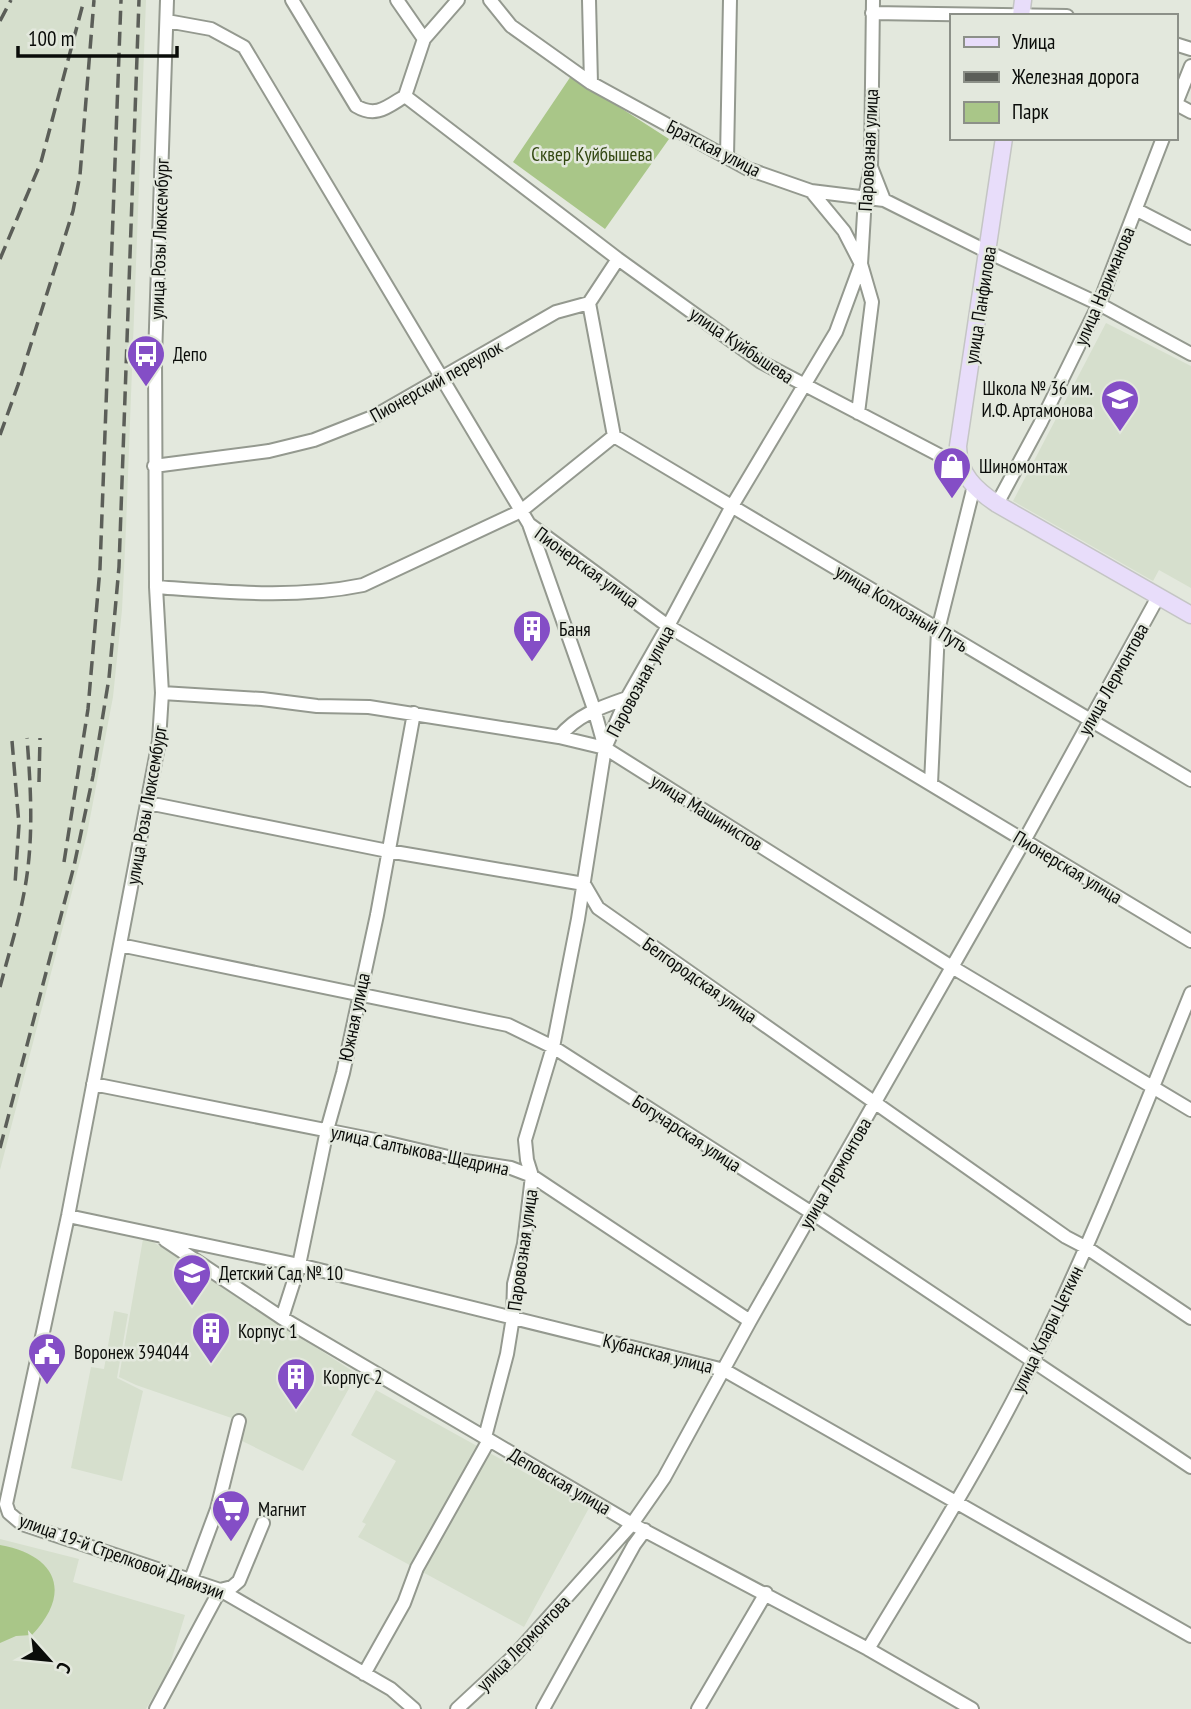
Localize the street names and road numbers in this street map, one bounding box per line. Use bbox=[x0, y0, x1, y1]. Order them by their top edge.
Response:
street label: Паровозная улица bbox=[853, 88, 883, 212]
street label: Братская улица bbox=[663, 114, 765, 182]
street label: улица Розы Люксембург bbox=[144, 158, 174, 320]
street label: улица Нариманова bbox=[1068, 223, 1140, 349]
street label: улица Панфилова bbox=[959, 244, 1001, 366]
street label: улица Куйбышева bbox=[685, 301, 799, 389]
street label: Пионерский переулок bbox=[366, 334, 507, 427]
street label: Пионерская улица bbox=[530, 521, 644, 613]
street label: улица Колхозный Путь bbox=[831, 559, 973, 657]
street label: улица Лермонтова bbox=[1072, 619, 1154, 739]
street label: Паровозная улица bbox=[601, 621, 679, 741]
street label: улица Розы Люксембург bbox=[120, 723, 172, 886]
street label: улица Машинистов bbox=[647, 768, 767, 856]
street label: Пионерская улица bbox=[1009, 825, 1127, 909]
street label: Белгородская улица bbox=[638, 932, 762, 1028]
street label: Южная улица bbox=[333, 971, 375, 1063]
street label: Богучарская улица bbox=[628, 1089, 746, 1177]
street label: улица Лермонтова bbox=[794, 1113, 876, 1233]
street label: улица Салтыкова-Щедрина bbox=[329, 1119, 511, 1181]
street label: Паровозная улица bbox=[502, 1188, 542, 1312]
street label: улица Клары Цеткин bbox=[1006, 1262, 1088, 1396]
street label: Кубанская улица bbox=[601, 1328, 715, 1378]
street label: Деповская улица bbox=[505, 1442, 615, 1520]
street label: улица 19-й Стрелковой Дивизии bbox=[16, 1508, 228, 1604]
street label: улица Лермонтова bbox=[471, 1590, 575, 1696]

